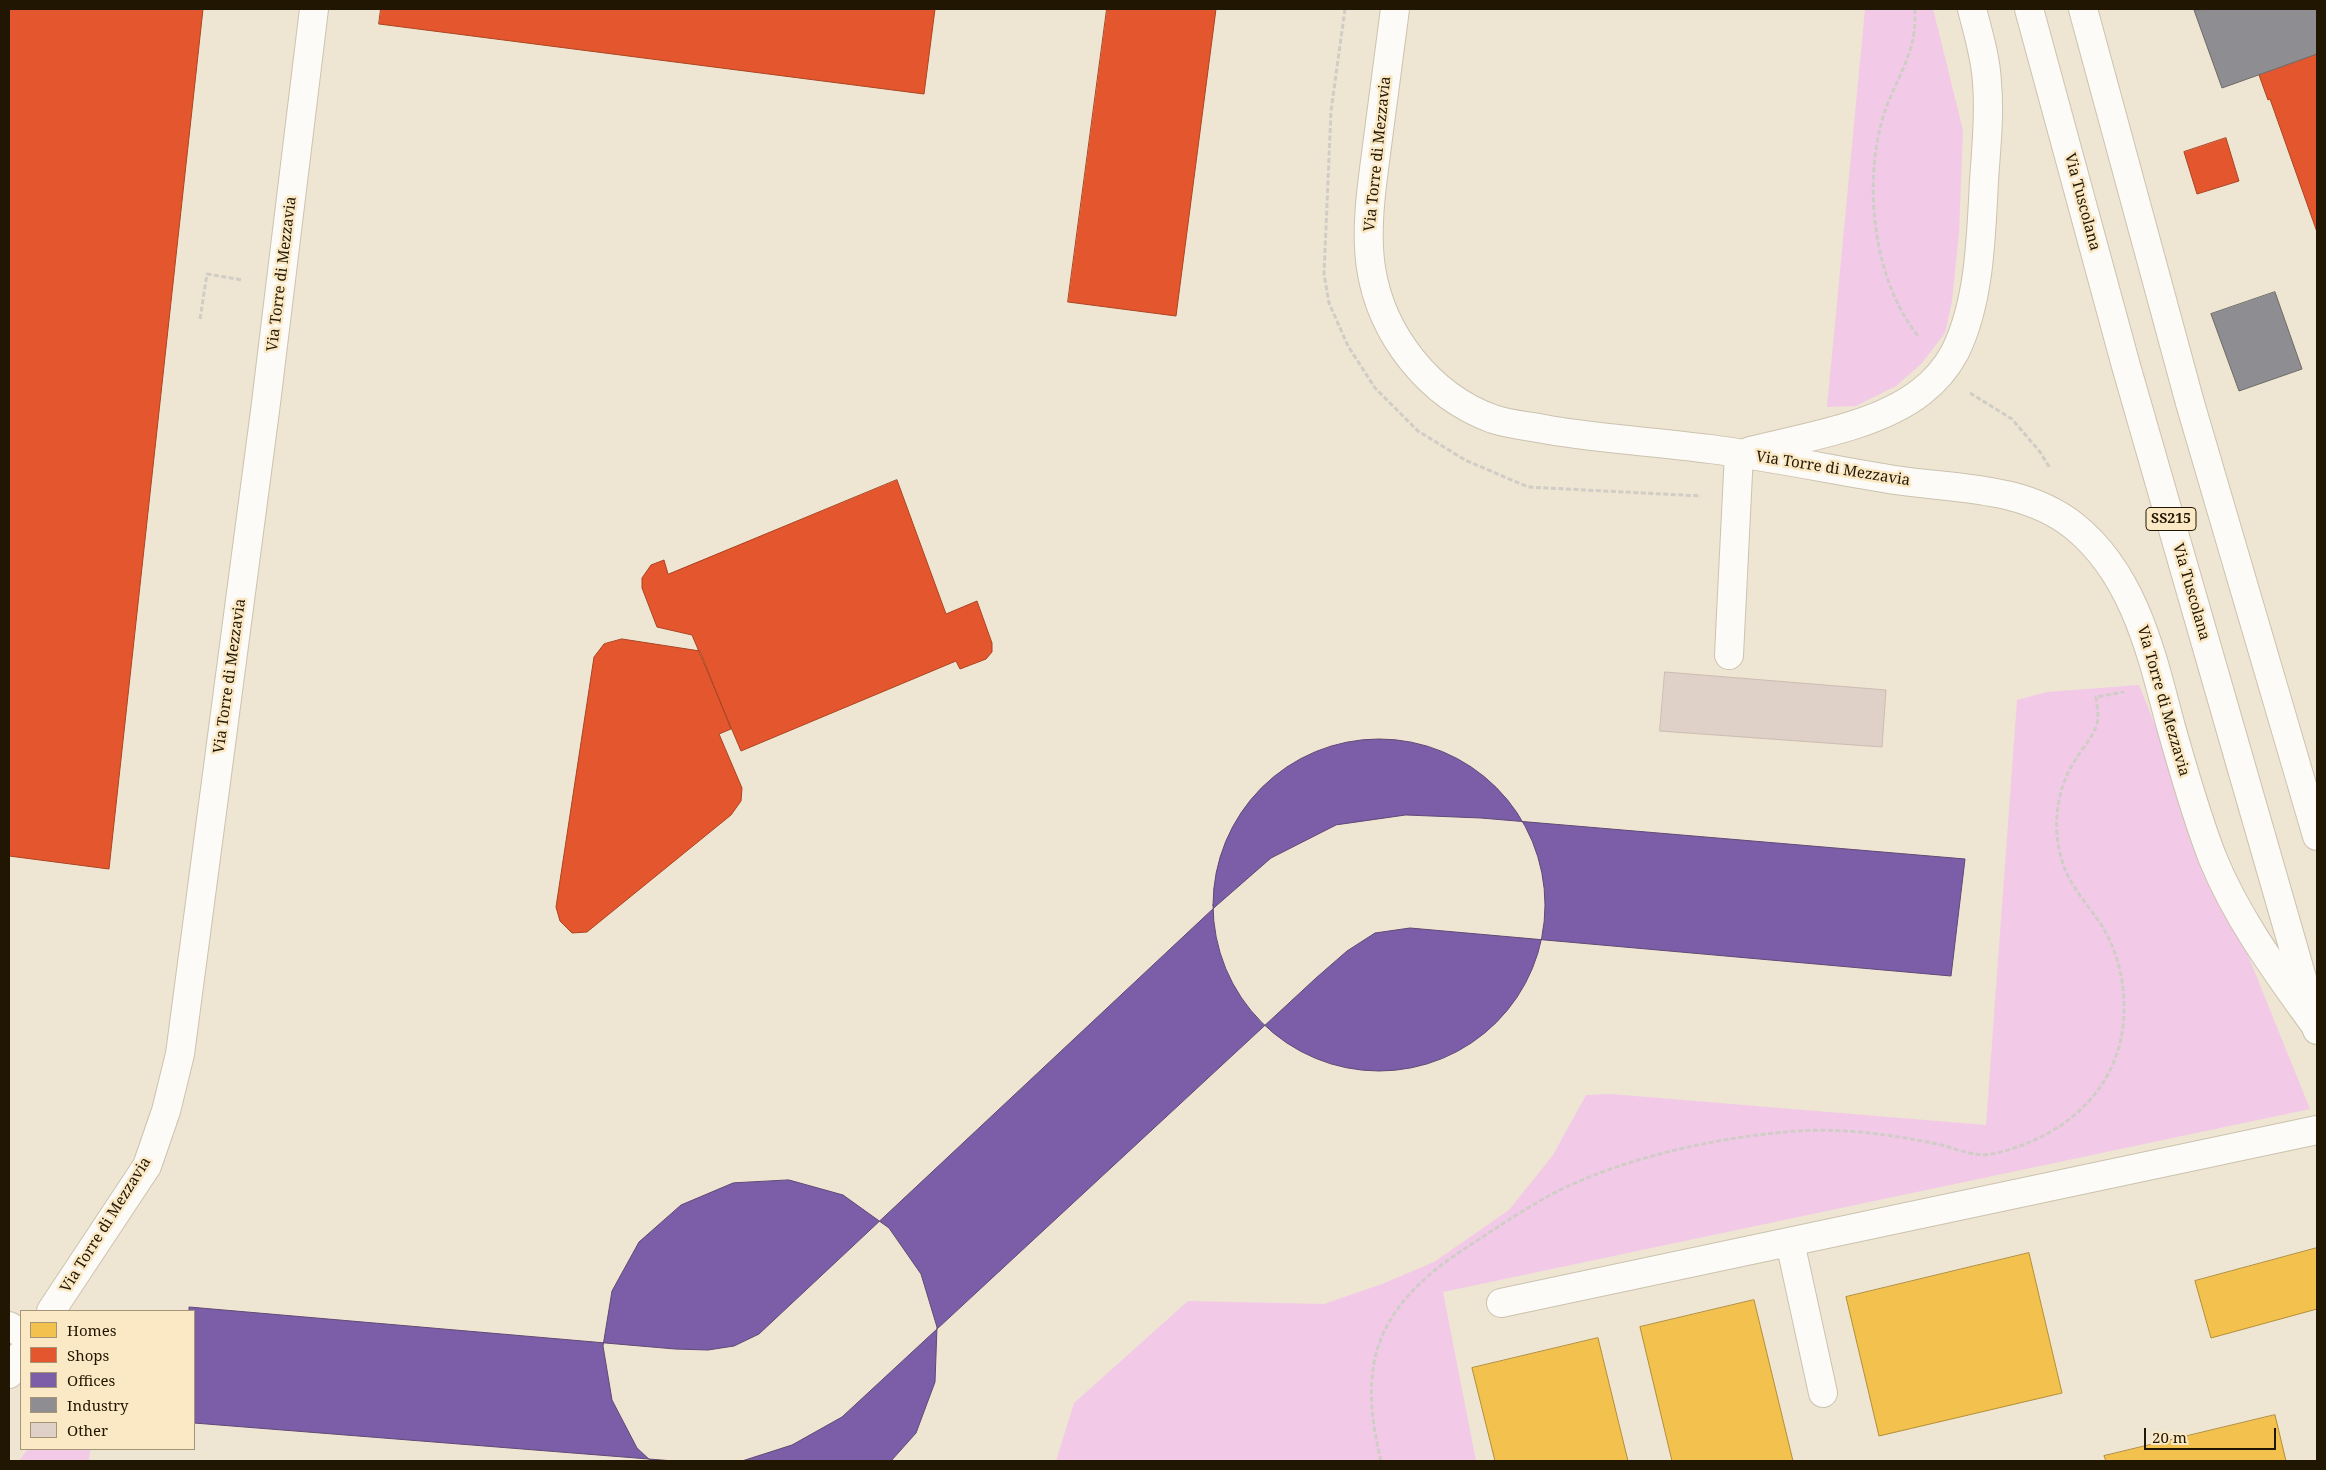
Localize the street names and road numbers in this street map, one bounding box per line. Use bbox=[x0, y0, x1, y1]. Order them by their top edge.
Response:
street label: Via Torre di Mezzavia bbox=[1361, 75, 1395, 233]
street label: Via Tuscolana bbox=[2060, 151, 2104, 253]
street label: Via Torre di Mezzavia bbox=[264, 195, 300, 353]
street label: Via Torre di Mezzavia bbox=[1754, 448, 1912, 490]
road number: SS215 bbox=[2146, 508, 2196, 530]
street label: Via Tuscolana bbox=[2169, 541, 2213, 643]
street label: Via Torre di Mezzavia bbox=[210, 597, 250, 755]
street label: Via Torre di Mezzavia bbox=[2133, 623, 2193, 779]
street label: Via Torre di Mezzavia bbox=[57, 1154, 155, 1296]

